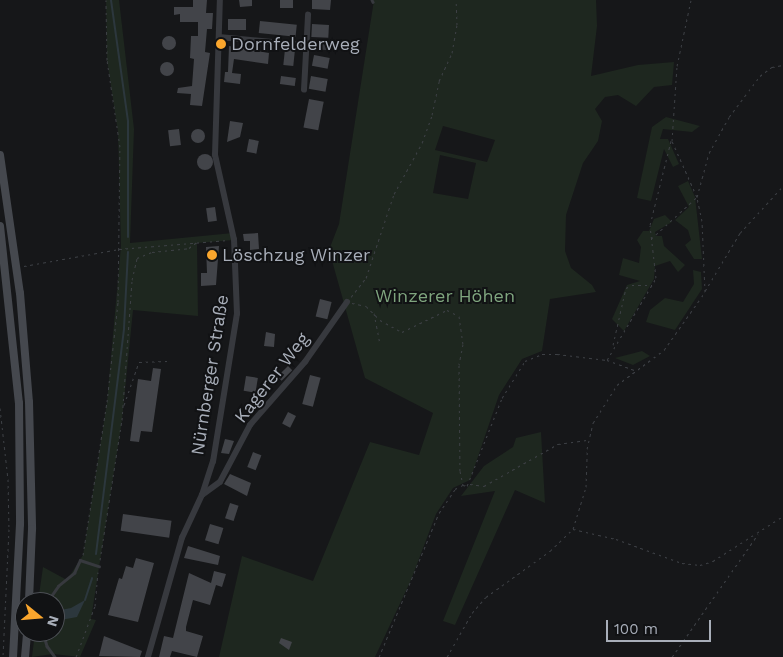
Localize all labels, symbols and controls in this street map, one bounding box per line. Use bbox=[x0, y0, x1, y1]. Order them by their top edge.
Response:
place label: Dornfelderweg bbox=[231, 33, 360, 55]
marker: Dornfelderweg bbox=[215, 38, 227, 50]
place label: Löschzug Winzer bbox=[222, 244, 371, 266]
marker: Löschzug Winzer bbox=[206, 249, 218, 261]
park label: Winzerer Höhen bbox=[375, 285, 515, 307]
street label: Nürnberger Straße bbox=[187, 293, 233, 457]
street label: Kagerer Weg bbox=[230, 328, 314, 428]
north arrow bbox=[15, 592, 65, 642]
scale bar bbox=[608, 610, 713, 642]
text: N bbox=[44, 614, 63, 628]
text: 100 m bbox=[614, 620, 658, 638]

